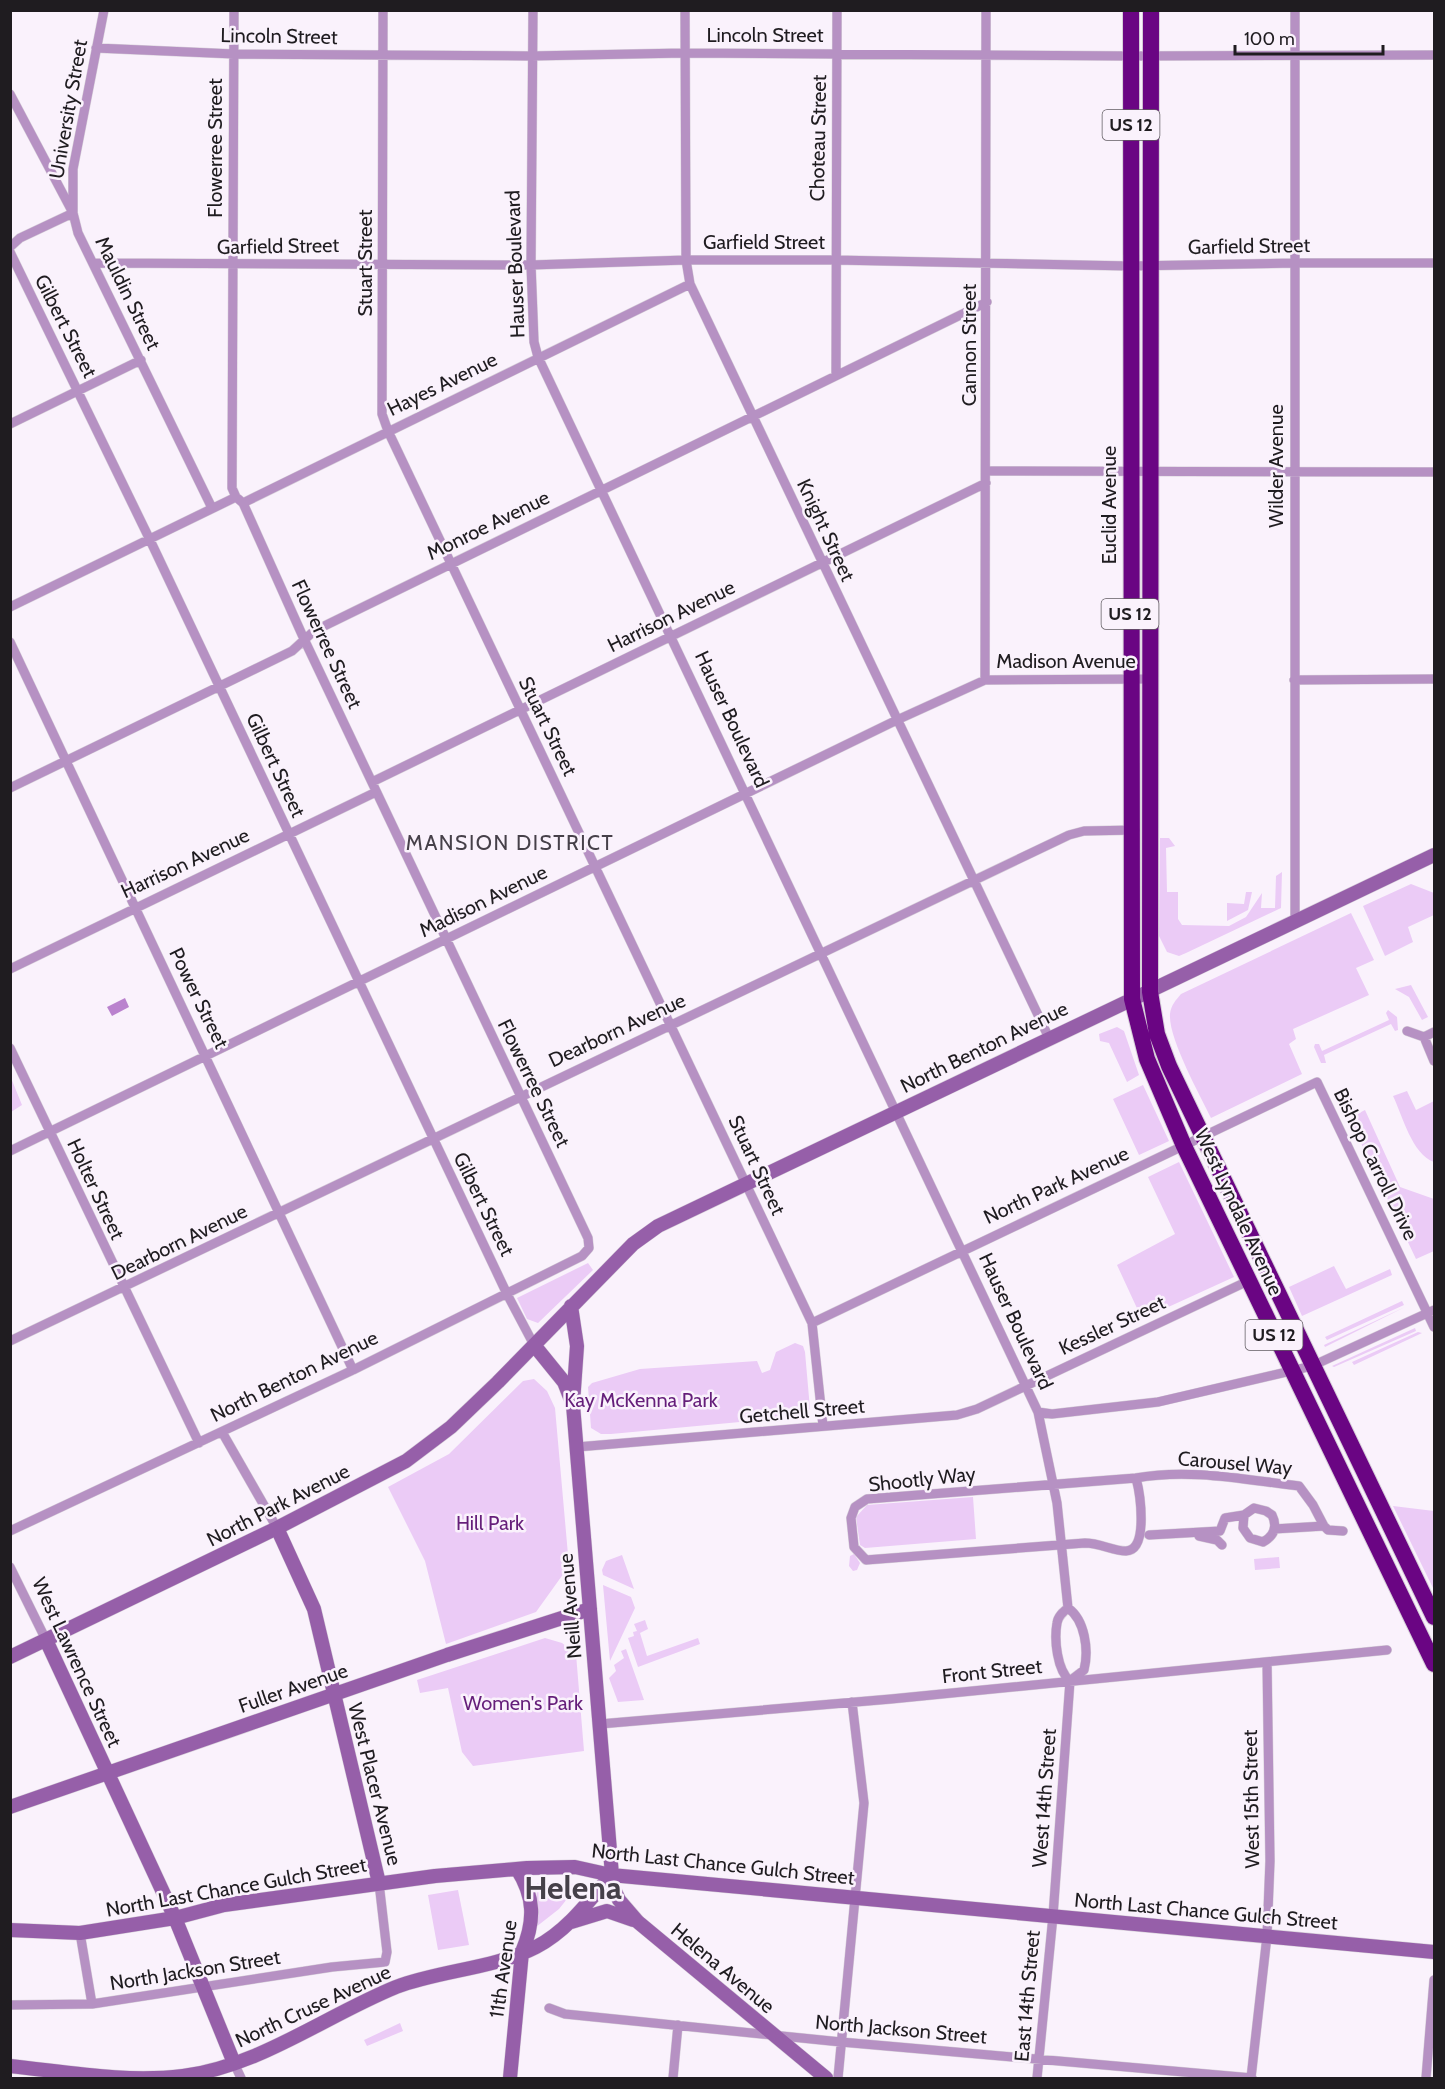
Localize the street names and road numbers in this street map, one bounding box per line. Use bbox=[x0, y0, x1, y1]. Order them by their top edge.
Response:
street label: Lincoln Street bbox=[220, 23, 338, 49]
street label: Lincoln Street bbox=[706, 23, 824, 47]
street label: University Street bbox=[44, 37, 92, 181]
street label: Choteau Street bbox=[805, 74, 831, 202]
street label: Flowerree Street bbox=[203, 78, 227, 218]
road number: US 12 bbox=[1102, 110, 1160, 140]
street label: Hauser Boulevard bbox=[500, 190, 530, 338]
street label: Stuart Street bbox=[353, 209, 377, 317]
street label: Garfield Street bbox=[703, 230, 825, 254]
street label: Mauldin Street bbox=[90, 232, 166, 354]
street label: Garfield Street bbox=[217, 233, 339, 259]
street label: Garfield Street bbox=[1188, 233, 1310, 259]
street label: Gilbert Street bbox=[30, 270, 102, 382]
street label: Cannon Street bbox=[957, 284, 981, 406]
street label: Hayes Avenue bbox=[383, 347, 501, 421]
street label: Wilder Avenue bbox=[1264, 404, 1288, 528]
street label: Euclid Avenue bbox=[1097, 446, 1121, 564]
street label: Knight Street bbox=[792, 475, 860, 585]
street label: Monroe Avenue bbox=[423, 485, 553, 565]
street label: Harrison Avenue bbox=[603, 575, 739, 657]
street label: Flowerree Street bbox=[287, 576, 367, 712]
road number: US 12 bbox=[1102, 599, 1158, 629]
street label: Hauser Boulevard bbox=[690, 647, 774, 791]
street label: Madison Avenue bbox=[996, 649, 1136, 673]
street label: Stuart Street bbox=[514, 673, 582, 780]
street label: Gilbert Street bbox=[241, 709, 311, 821]
street label: Harrison Avenue bbox=[117, 823, 253, 903]
street label: Madison Avenue bbox=[415, 860, 551, 942]
street label: Power Street bbox=[164, 944, 234, 1052]
street label: Dearborn Avenue bbox=[545, 988, 689, 1072]
street label: North Benton Avenue bbox=[896, 996, 1072, 1098]
street label: Flowerree Street bbox=[493, 1015, 575, 1151]
street label: Bishop Carroll Drive bbox=[1329, 1084, 1423, 1244]
street label: Stuart Street bbox=[723, 1111, 791, 1219]
street label: West Lyndale Avenue bbox=[1190, 1125, 1288, 1299]
street label: Holter Street bbox=[62, 1135, 130, 1244]
street label: North Park Avenue bbox=[980, 1141, 1132, 1229]
street label: Gilbert Street bbox=[449, 1148, 520, 1260]
street label: Dearborn Avenue bbox=[107, 1199, 251, 1285]
street label: Hauser Boulevard bbox=[974, 1249, 1058, 1393]
street label: Kessler Street bbox=[1055, 1290, 1169, 1360]
road number: US 12 bbox=[1246, 1320, 1302, 1350]
street label: North Benton Avenue bbox=[206, 1325, 382, 1427]
street label: Getchell Street bbox=[738, 1394, 866, 1428]
street label: Carousel Way bbox=[1177, 1446, 1293, 1480]
street label: North Park Avenue bbox=[203, 1459, 353, 1551]
street label: Shootly Way bbox=[867, 1461, 977, 1497]
street label: Neill Avenue bbox=[553, 1552, 587, 1660]
street label: West Lawrence Street bbox=[27, 1573, 127, 1751]
street label: Front Street bbox=[941, 1654, 1043, 1688]
street label: Fuller Avenue bbox=[235, 1658, 351, 1718]
street label: West Placer Avenue bbox=[343, 1700, 407, 1868]
street label: West 14th Street bbox=[1027, 1727, 1061, 1868]
street label: West 15th Street bbox=[1238, 1729, 1264, 1869]
street label: North Last Chance Gulch Street bbox=[590, 1838, 856, 1890]
street label: North Last Chance Gulch Street bbox=[104, 1852, 368, 1922]
street label: North Last Chance Gulch Street bbox=[1073, 1888, 1339, 1934]
street label: Helena Avenue bbox=[666, 1918, 780, 2018]
street label: 11th Avenue bbox=[484, 1919, 522, 2019]
street label: East 14th Street bbox=[1009, 1929, 1045, 2063]
street label: North Jackson Street bbox=[108, 1945, 282, 1995]
street label: North Cruse Avenue bbox=[232, 1959, 394, 2053]
street label: North Jackson Street bbox=[814, 2010, 988, 2048]

